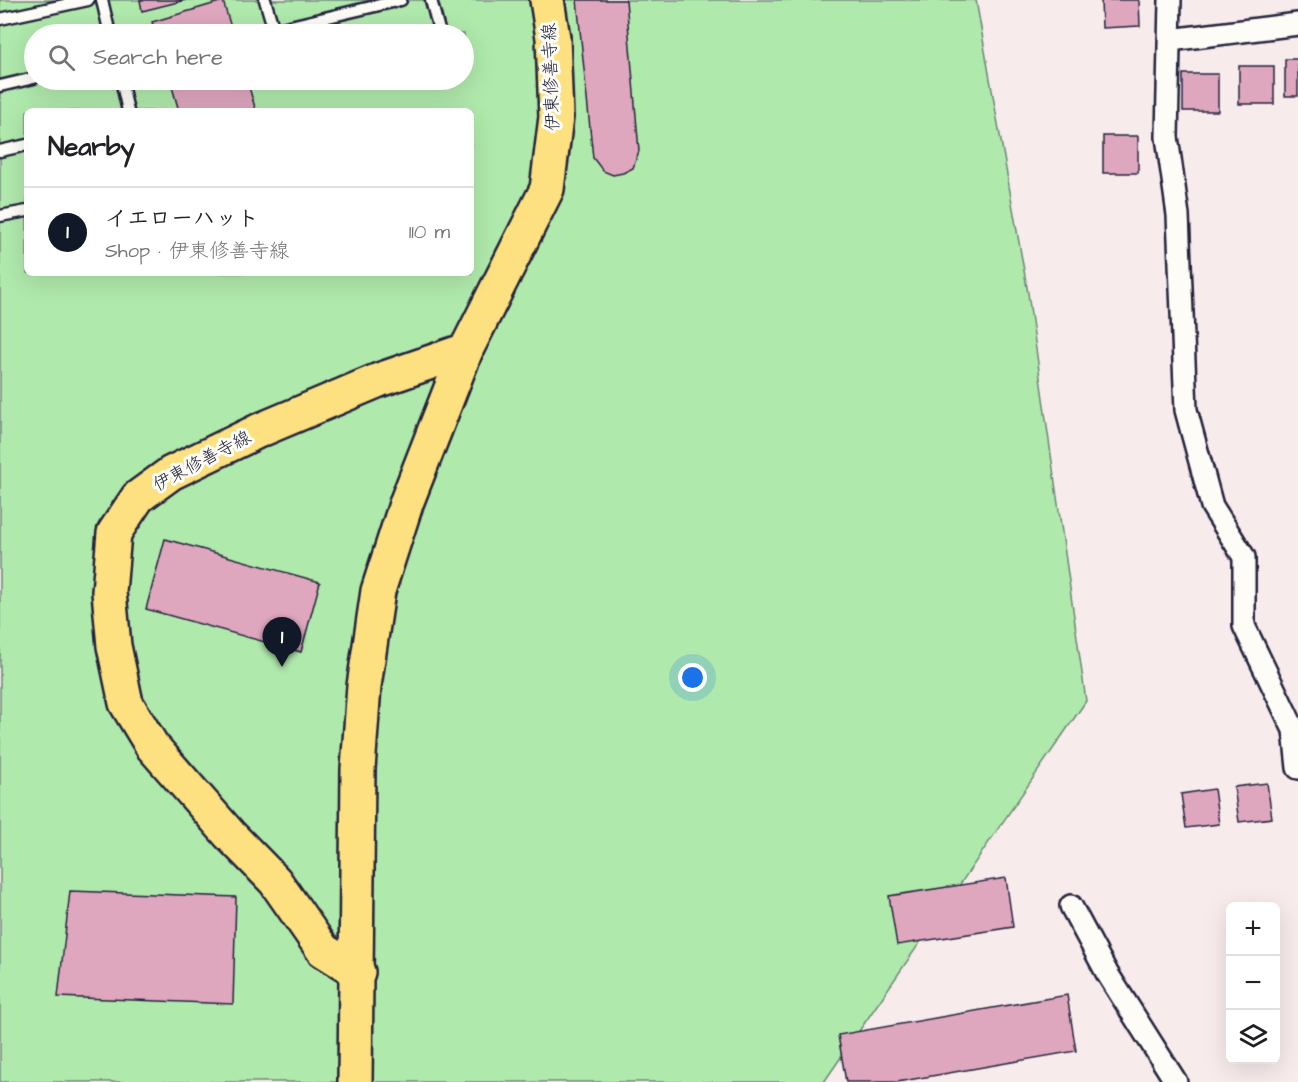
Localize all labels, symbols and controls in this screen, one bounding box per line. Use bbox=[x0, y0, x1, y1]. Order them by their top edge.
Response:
street label: 伊東修善寺線 bbox=[537, 23, 565, 131]
search box bbox=[24, 24, 474, 90]
icon: search bbox=[45, 41, 78, 74]
text: Search here bbox=[93, 42, 223, 73]
text: Nearby bbox=[48, 129, 135, 165]
text: イエローハット bbox=[105, 203, 259, 234]
text: 1 bbox=[66, 218, 69, 246]
text: 110 m bbox=[409, 218, 450, 246]
text: Shop · 伊東修善寺線 bbox=[105, 237, 289, 265]
street label: 伊東修善寺線 bbox=[148, 425, 256, 497]
pin: 1 bbox=[262, 618, 302, 667]
your location bbox=[678, 663, 707, 692]
map controls bbox=[1226, 902, 1280, 1064]
button: + bbox=[1226, 902, 1280, 956]
button: − bbox=[1226, 956, 1280, 1010]
button: layers bbox=[1226, 1010, 1280, 1064]

